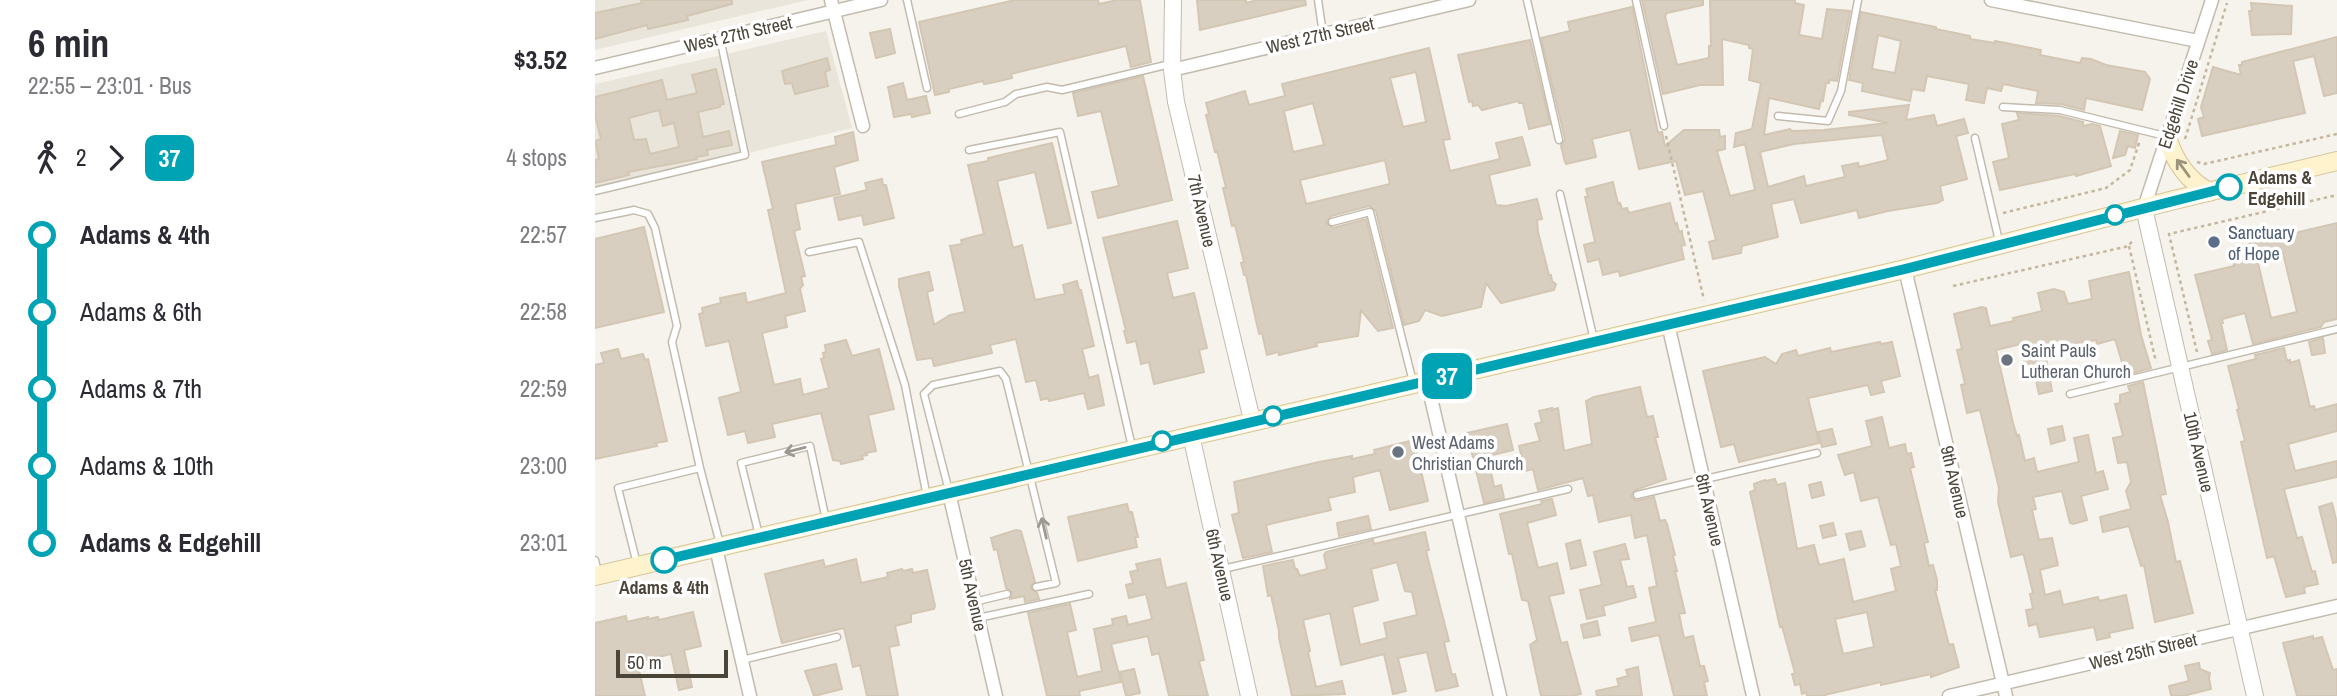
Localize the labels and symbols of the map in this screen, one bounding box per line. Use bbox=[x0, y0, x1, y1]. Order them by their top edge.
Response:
street label: West 27th Street bbox=[682, 9, 794, 59]
street label: West 27th Street bbox=[1264, 10, 1376, 60]
street label: Edgehill Drive bbox=[2152, 56, 2204, 152]
one-way arrow bbox=[2176, 159, 2190, 178]
place label: Adams & Edgehill bbox=[2248, 165, 2312, 211]
street label: 7th Avenue bbox=[1182, 172, 1222, 250]
marker: Adams & Edgehill bbox=[2216, 174, 2242, 200]
unlabelled marker bbox=[2105, 205, 2125, 225]
place label: Sanctuary of Hope bbox=[2228, 220, 2295, 266]
marker: Sanctuary of Hope bbox=[2206, 234, 2222, 250]
place label: Saint Pauls Lutheran Church bbox=[2021, 338, 2131, 384]
marker: Saint Pauls Lutheran Church bbox=[1999, 352, 2015, 368]
line badge: 37 bbox=[1415, 353, 1479, 399]
unlabelled marker bbox=[1263, 406, 1283, 426]
street label: 10th Avenue bbox=[2178, 409, 2220, 495]
place label: West Adams Christian Church bbox=[1412, 430, 1524, 476]
unlabelled marker bbox=[1152, 431, 1172, 451]
street label: 9th Avenue bbox=[1935, 443, 1975, 521]
one-way arrow bbox=[784, 444, 807, 457]
marker: West Adams Christian Church bbox=[1390, 444, 1406, 460]
street label: 8th Avenue bbox=[1690, 471, 1730, 549]
one-way arrow bbox=[1036, 517, 1050, 540]
street label: 6th Avenue bbox=[1200, 526, 1240, 604]
marker: Adams & 4th bbox=[651, 547, 677, 573]
street label: 5th Avenue bbox=[953, 556, 993, 634]
place label: Adams & 4th bbox=[619, 575, 709, 600]
street label: West 25th Street bbox=[2087, 626, 2199, 676]
scale bar bbox=[616, 647, 728, 679]

